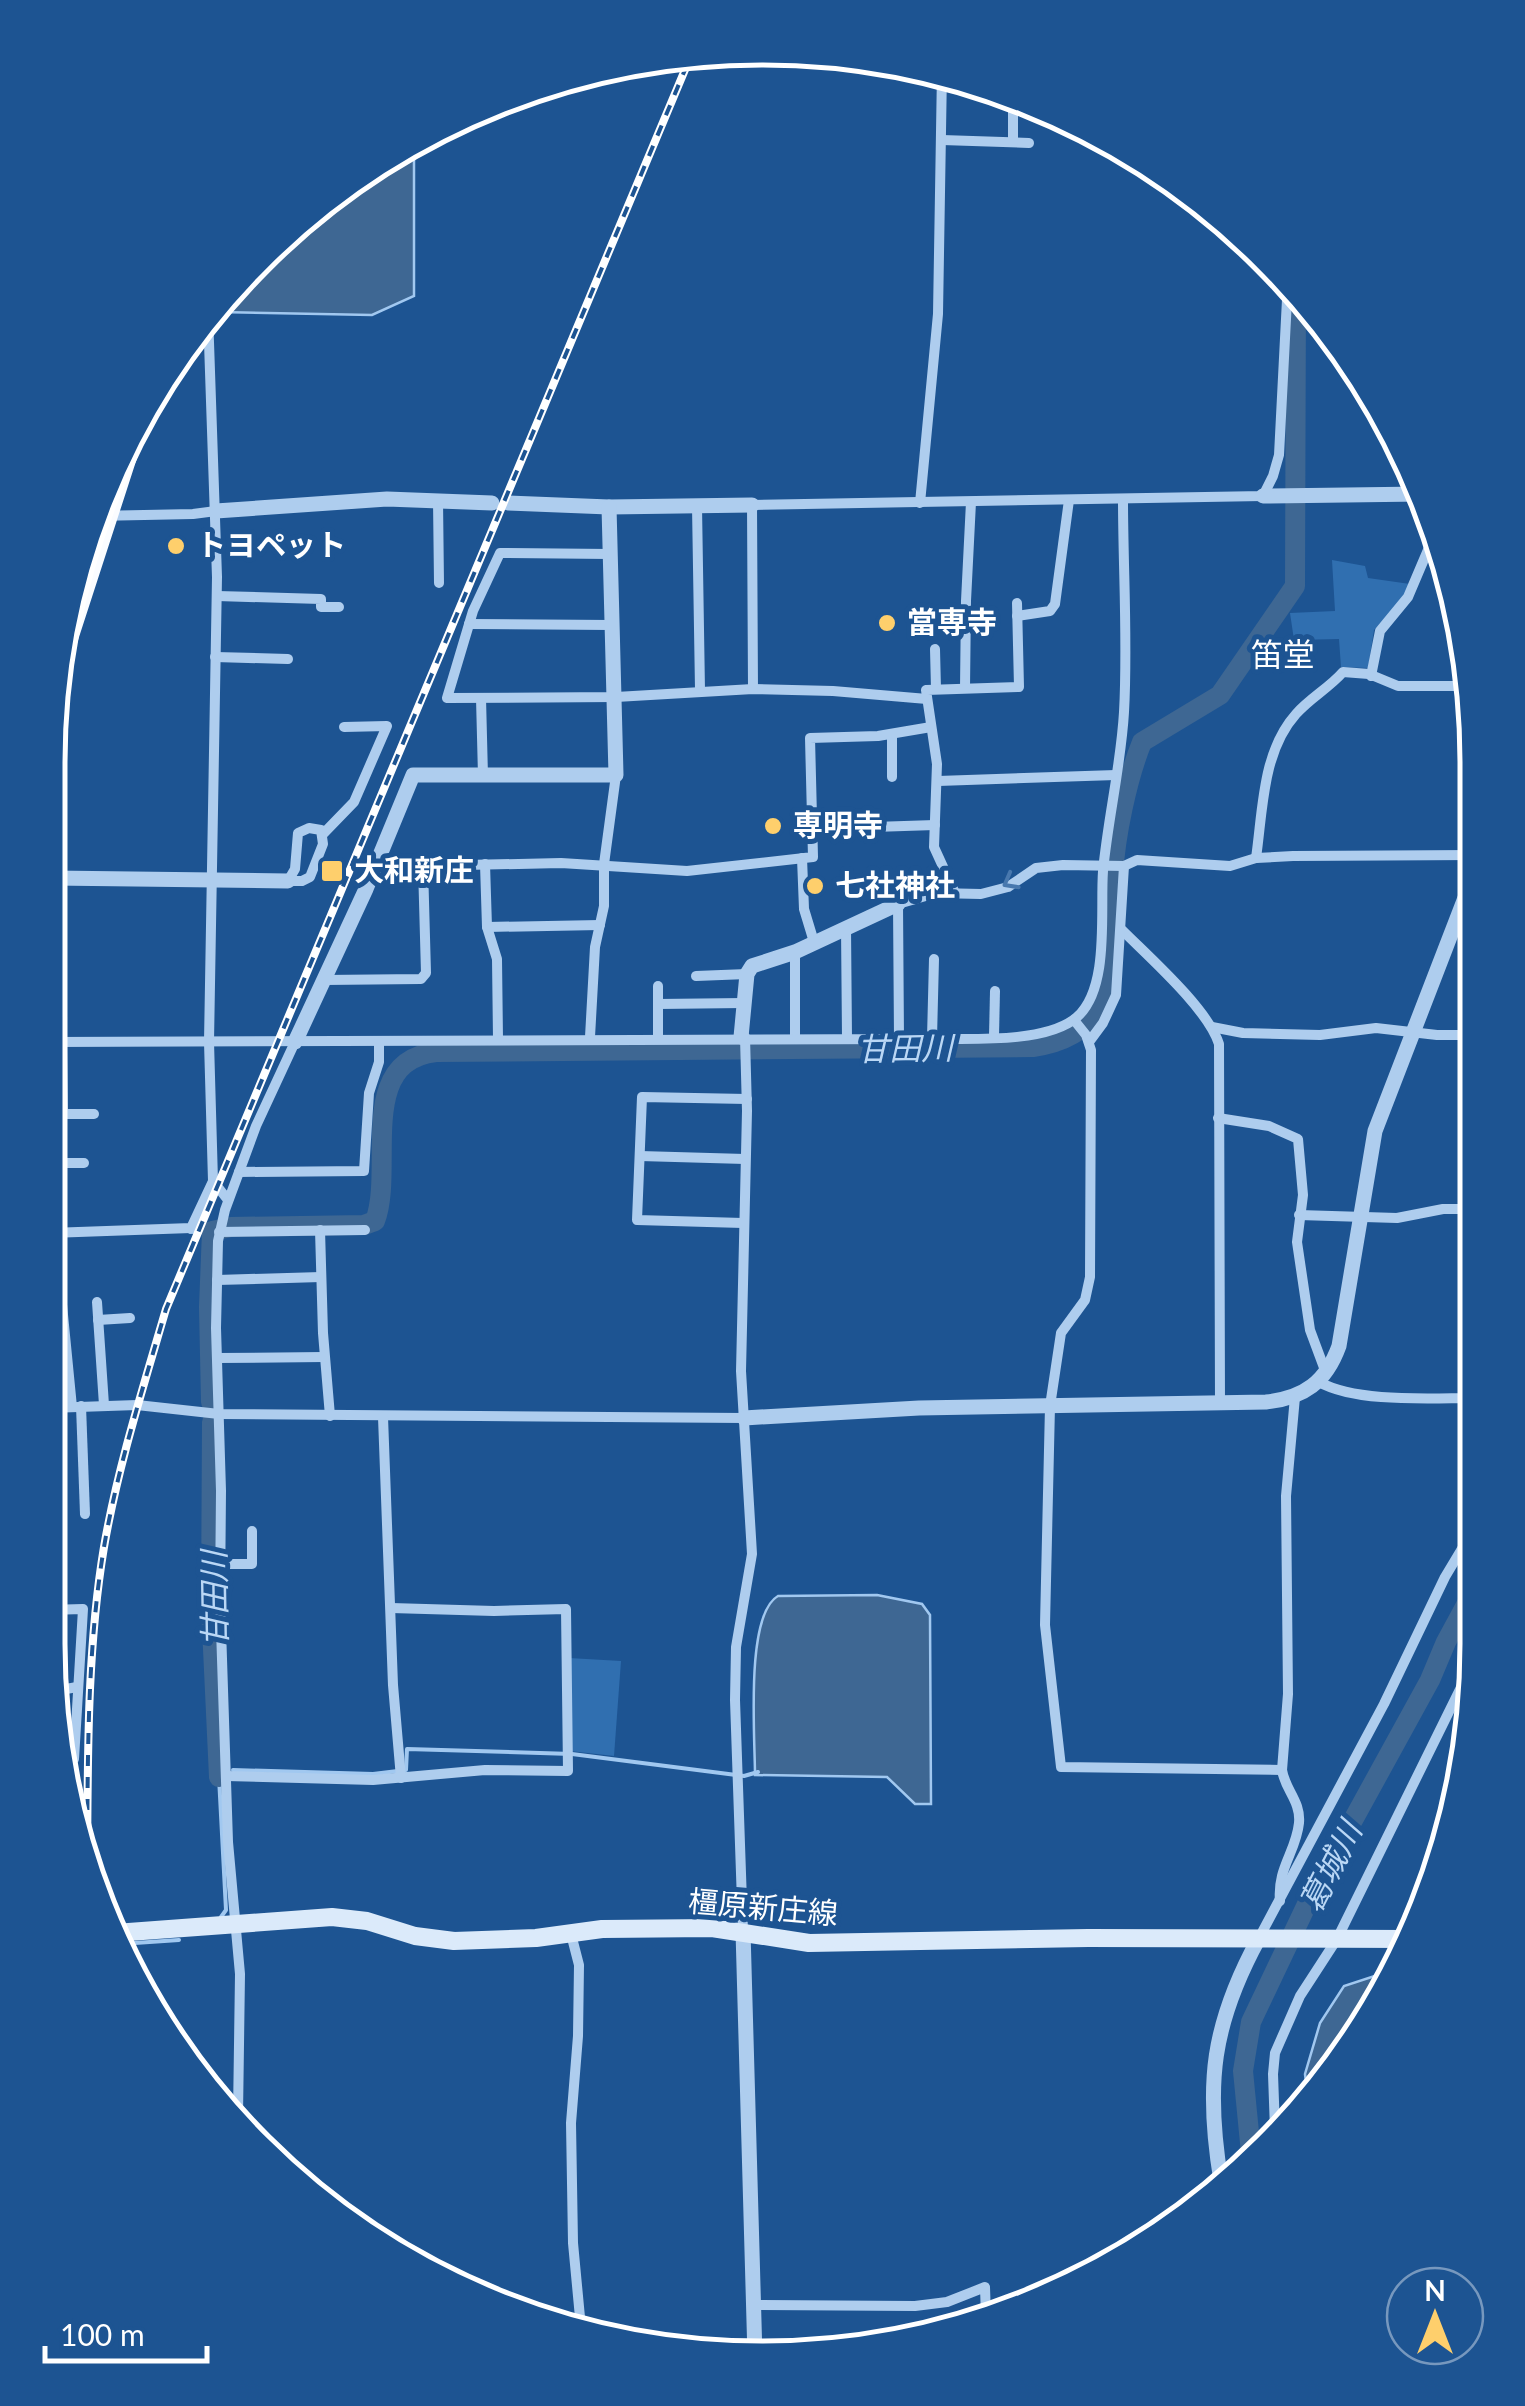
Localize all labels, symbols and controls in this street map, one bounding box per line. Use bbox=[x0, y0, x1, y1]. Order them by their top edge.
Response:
place label: トヨペット bbox=[196, 526, 346, 562]
marker: トヨペット bbox=[165, 535, 187, 557]
place label: 當専寺 bbox=[907, 603, 997, 639]
marker: 當専寺 bbox=[876, 612, 898, 634]
district label: 笛堂 bbox=[1251, 634, 1315, 673]
place label: 専明寺 bbox=[793, 806, 883, 842]
marker: 専明寺 bbox=[762, 815, 784, 837]
place label: 大和新庄 bbox=[354, 851, 474, 887]
marker: 大和新庄 bbox=[319, 858, 345, 884]
place label: 七社神社 bbox=[835, 866, 955, 902]
one-way arrow bbox=[1003, 870, 1021, 890]
marker: 七社神社 bbox=[804, 875, 826, 897]
water label: 甘田川 bbox=[857, 1027, 956, 1068]
water label: 甘田川 bbox=[193, 1548, 234, 1647]
water label: 葛城川 bbox=[1290, 1812, 1370, 1918]
street label: 橿原新庄線 bbox=[687, 1882, 839, 1930]
north arrow bbox=[1385, 2266, 1485, 2366]
text: N bbox=[1424, 2273, 1446, 2307]
scale bar bbox=[45, 2301, 208, 2363]
text: 100 m bbox=[60, 2316, 145, 2352]

